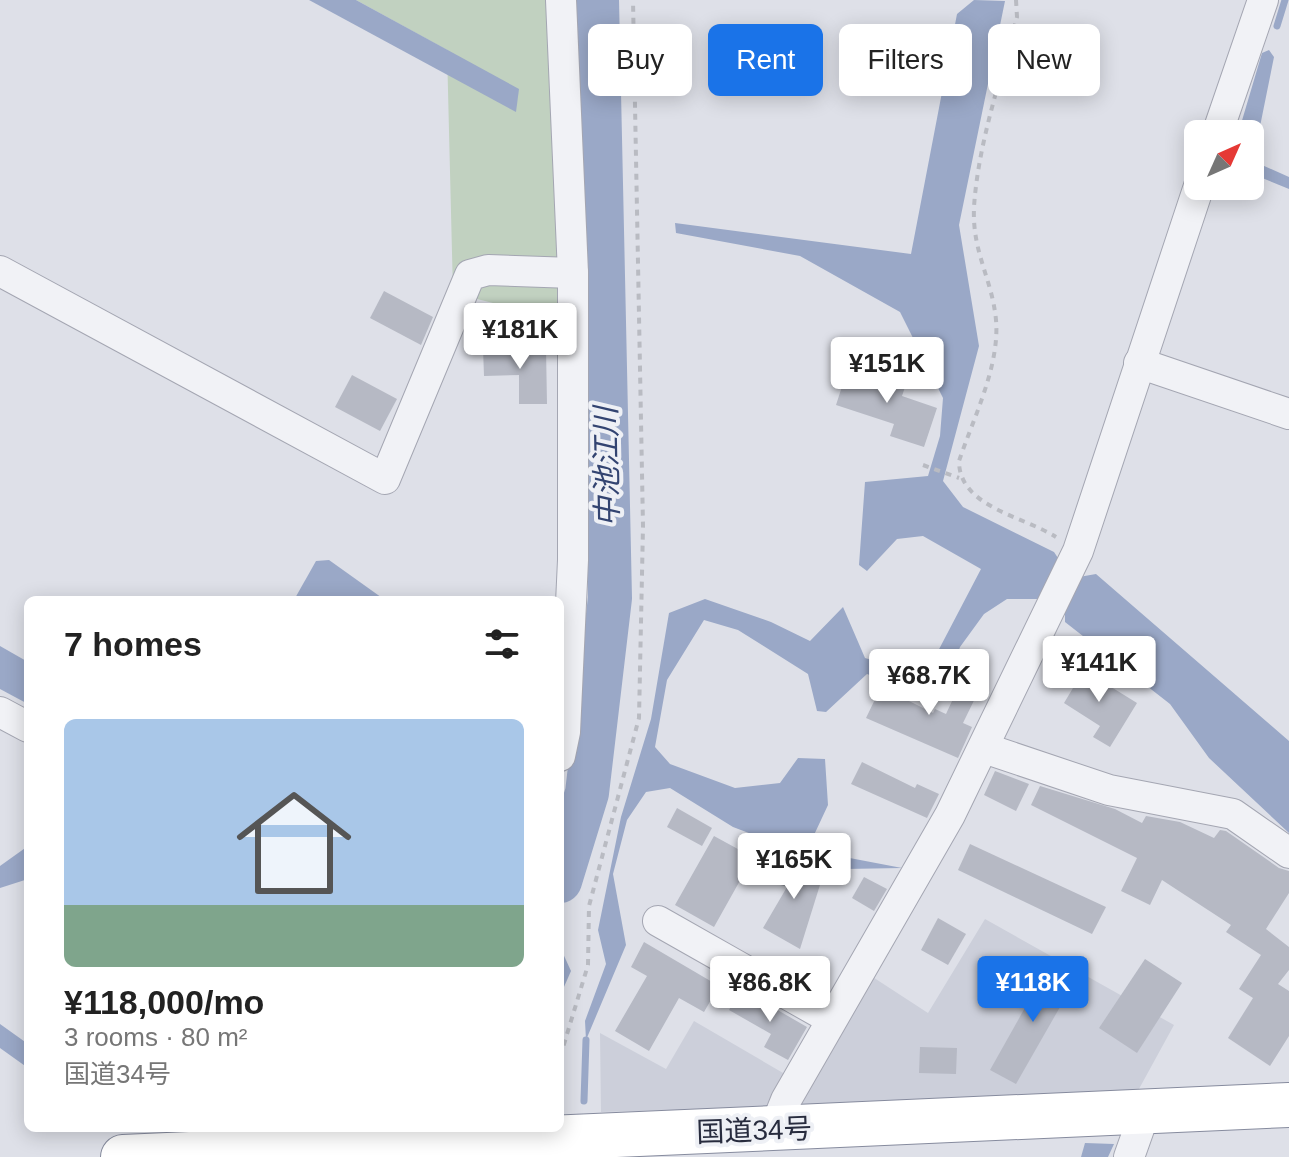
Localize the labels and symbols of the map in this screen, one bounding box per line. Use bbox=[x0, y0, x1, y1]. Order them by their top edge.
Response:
north arrow bbox=[1184, 120, 1264, 200]
pin: ¥181K bbox=[464, 303, 576, 371]
pin: ¥151K bbox=[831, 337, 943, 405]
water label: 中池江川 bbox=[589, 404, 624, 527]
pin: ¥141K bbox=[1043, 636, 1155, 704]
pin: ¥68.7K bbox=[864, 649, 994, 717]
pin: ¥165K bbox=[738, 833, 850, 901]
pin: ¥86.8K bbox=[705, 956, 835, 1024]
pin: ¥118K bbox=[977, 956, 1089, 1024]
street label: 国道34号 bbox=[696, 1113, 812, 1148]

